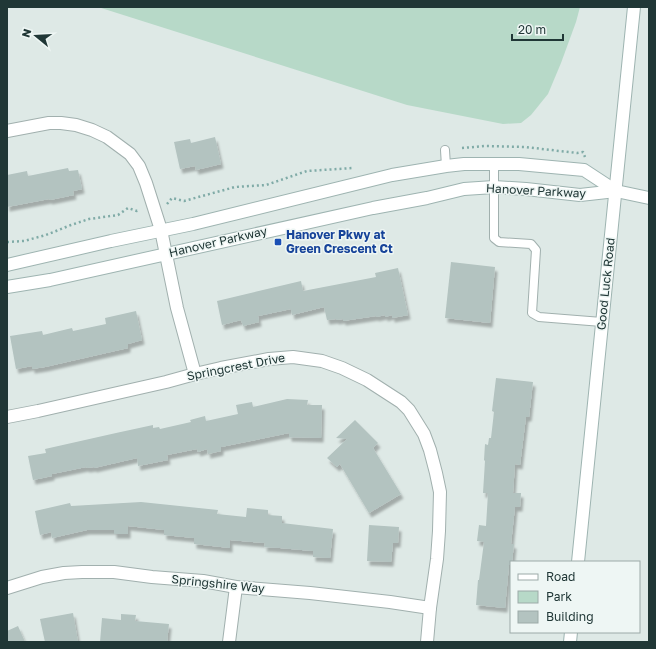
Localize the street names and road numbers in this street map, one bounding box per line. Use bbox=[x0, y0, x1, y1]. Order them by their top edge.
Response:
street label: Hanover Parkway bbox=[486, 180, 587, 201]
street label: Hanover Parkway bbox=[167, 223, 269, 260]
street label: Good Luck Road bbox=[593, 237, 618, 331]
street label: Springcrest Drive bbox=[186, 350, 286, 383]
street label: Springshire Way bbox=[171, 571, 266, 596]

